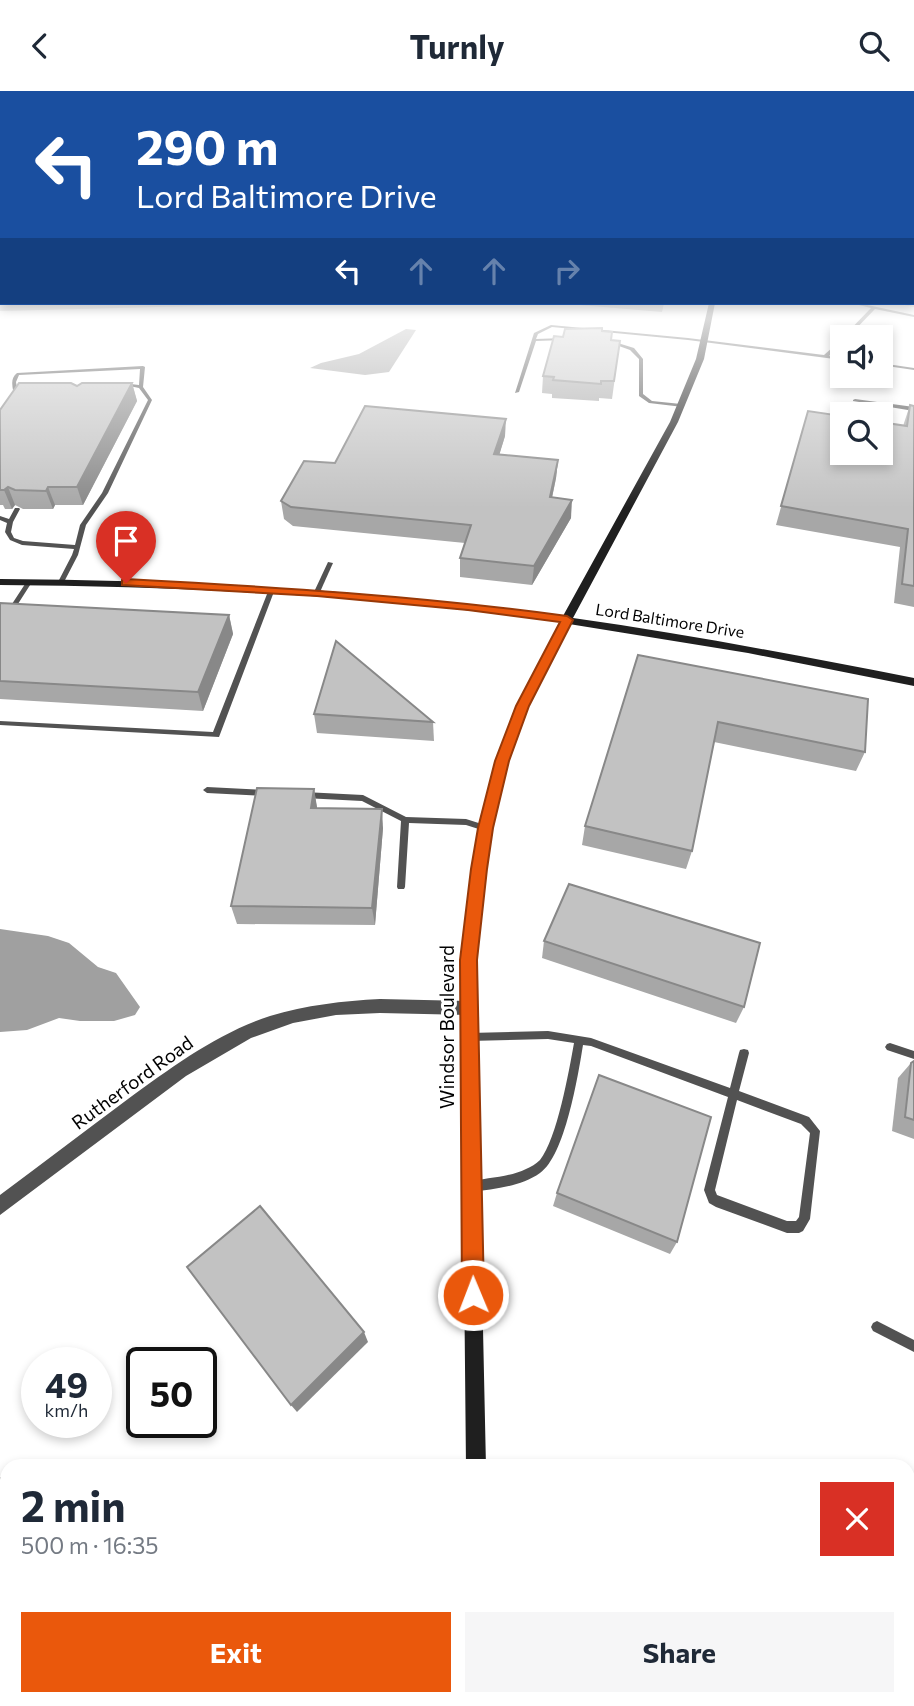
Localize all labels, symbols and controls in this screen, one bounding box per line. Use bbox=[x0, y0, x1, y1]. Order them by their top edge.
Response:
text: Turnly bbox=[410, 26, 504, 66]
icon: back bbox=[21, 27, 59, 65]
icon: search bbox=[855, 27, 893, 65]
text: 290 m bbox=[136, 115, 278, 175]
icon: left bbox=[21, 119, 112, 210]
text: Lord Baltimore Drive bbox=[136, 175, 437, 215]
icon: left bbox=[329, 252, 367, 290]
icon: ahead bbox=[402, 252, 440, 290]
icon: ahead bbox=[475, 252, 513, 290]
icon: right bbox=[548, 252, 586, 290]
map controls bbox=[830, 325, 893, 465]
button: sound bbox=[830, 325, 893, 388]
button: search bbox=[830, 402, 893, 465]
pin bbox=[96, 511, 156, 583]
icon: arrive bbox=[107, 522, 145, 560]
street label: Lord Baltimore Drive bbox=[594, 599, 746, 641]
street label: Windsor Boulevard bbox=[435, 945, 458, 1109]
street label: Rutherford Road bbox=[67, 1030, 197, 1134]
position arrow bbox=[436, 1258, 510, 1332]
speed limit sign: 50 bbox=[126, 1347, 217, 1438]
text: 49 bbox=[45, 1362, 88, 1405]
text: km/h bbox=[45, 1399, 88, 1421]
text: 2 min bbox=[21, 1479, 126, 1531]
button: close bbox=[820, 1482, 894, 1556]
text: 500 m · 16:35 bbox=[21, 1531, 159, 1559]
button: Exit bbox=[21, 1612, 451, 1692]
button: Share bbox=[465, 1612, 894, 1692]

